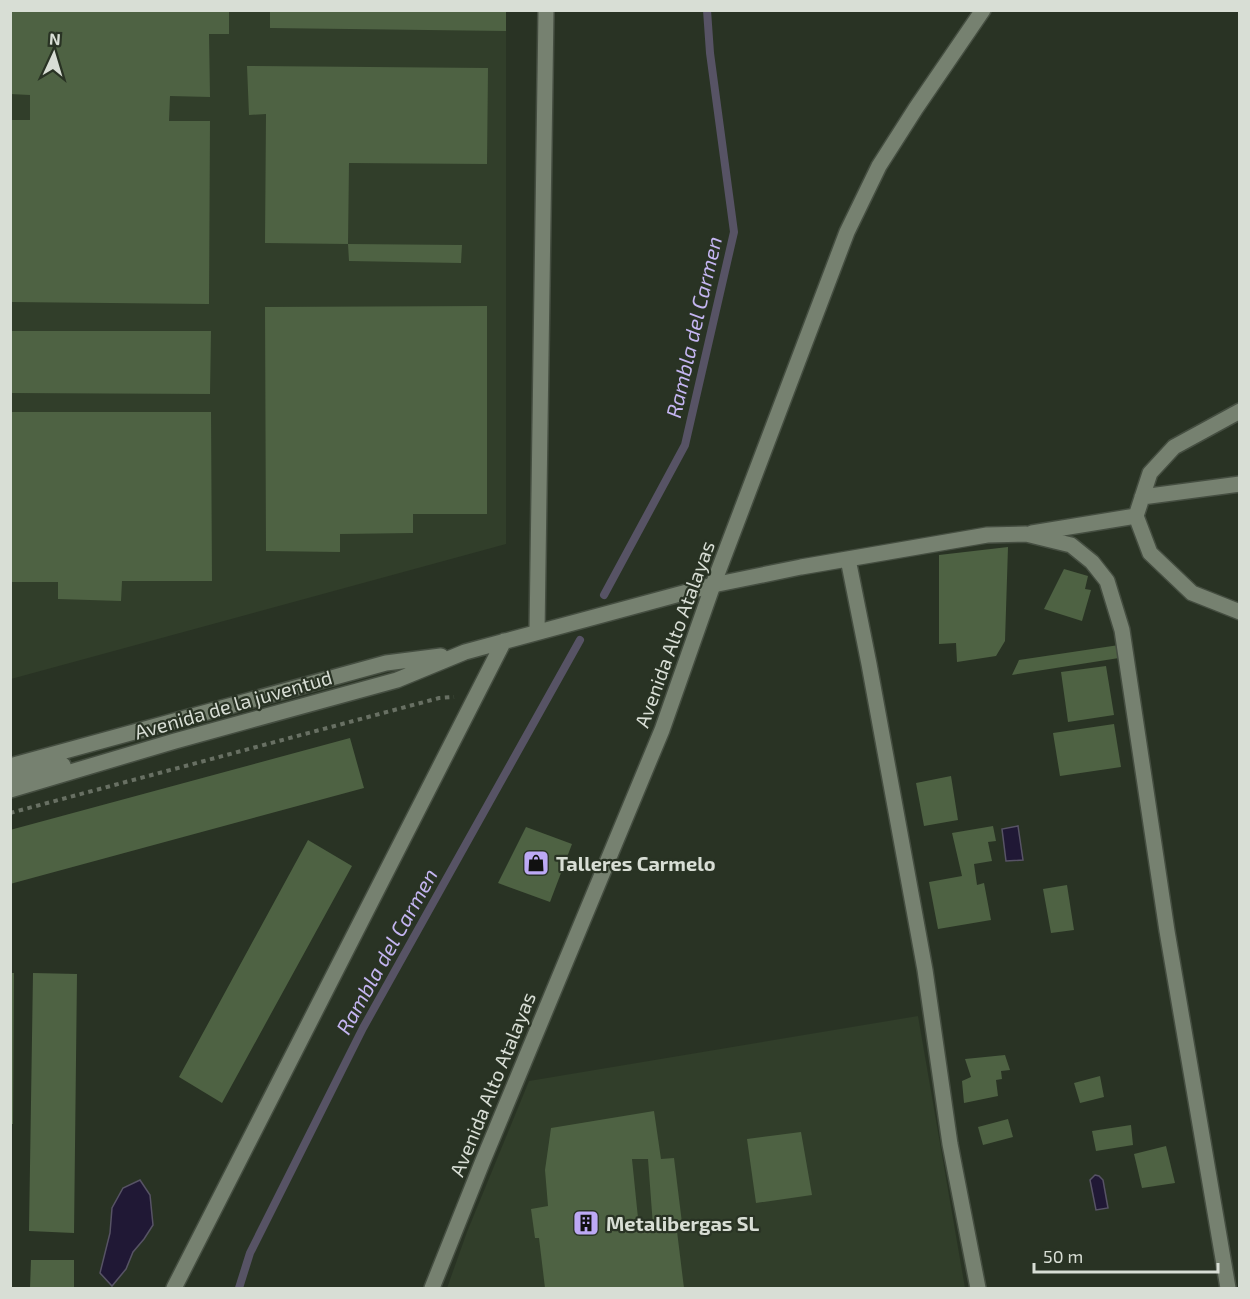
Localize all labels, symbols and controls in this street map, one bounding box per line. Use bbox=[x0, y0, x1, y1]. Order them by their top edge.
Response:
north arrow bbox=[24, 24, 84, 84]
text: N bbox=[49, 29, 62, 48]
water label: Rambla del Carmen bbox=[660, 234, 726, 420]
street label: Avenida Alto Atalayas bbox=[629, 537, 719, 731]
street label: Avenida de la juventud bbox=[131, 664, 335, 744]
shop icon: Talleres Carmelo bbox=[521, 848, 551, 878]
place label: Talleres Carmelo bbox=[556, 851, 716, 875]
water label: Rambla del Carmen bbox=[330, 864, 442, 1038]
street label: Avenida Alto Atalayas bbox=[444, 988, 540, 1180]
building icon: Metalibergas SL bbox=[571, 1208, 601, 1238]
place label: Metalibergas SL bbox=[606, 1211, 760, 1235]
scale bar bbox=[1034, 1236, 1218, 1274]
text: 50 m bbox=[1043, 1245, 1083, 1267]

